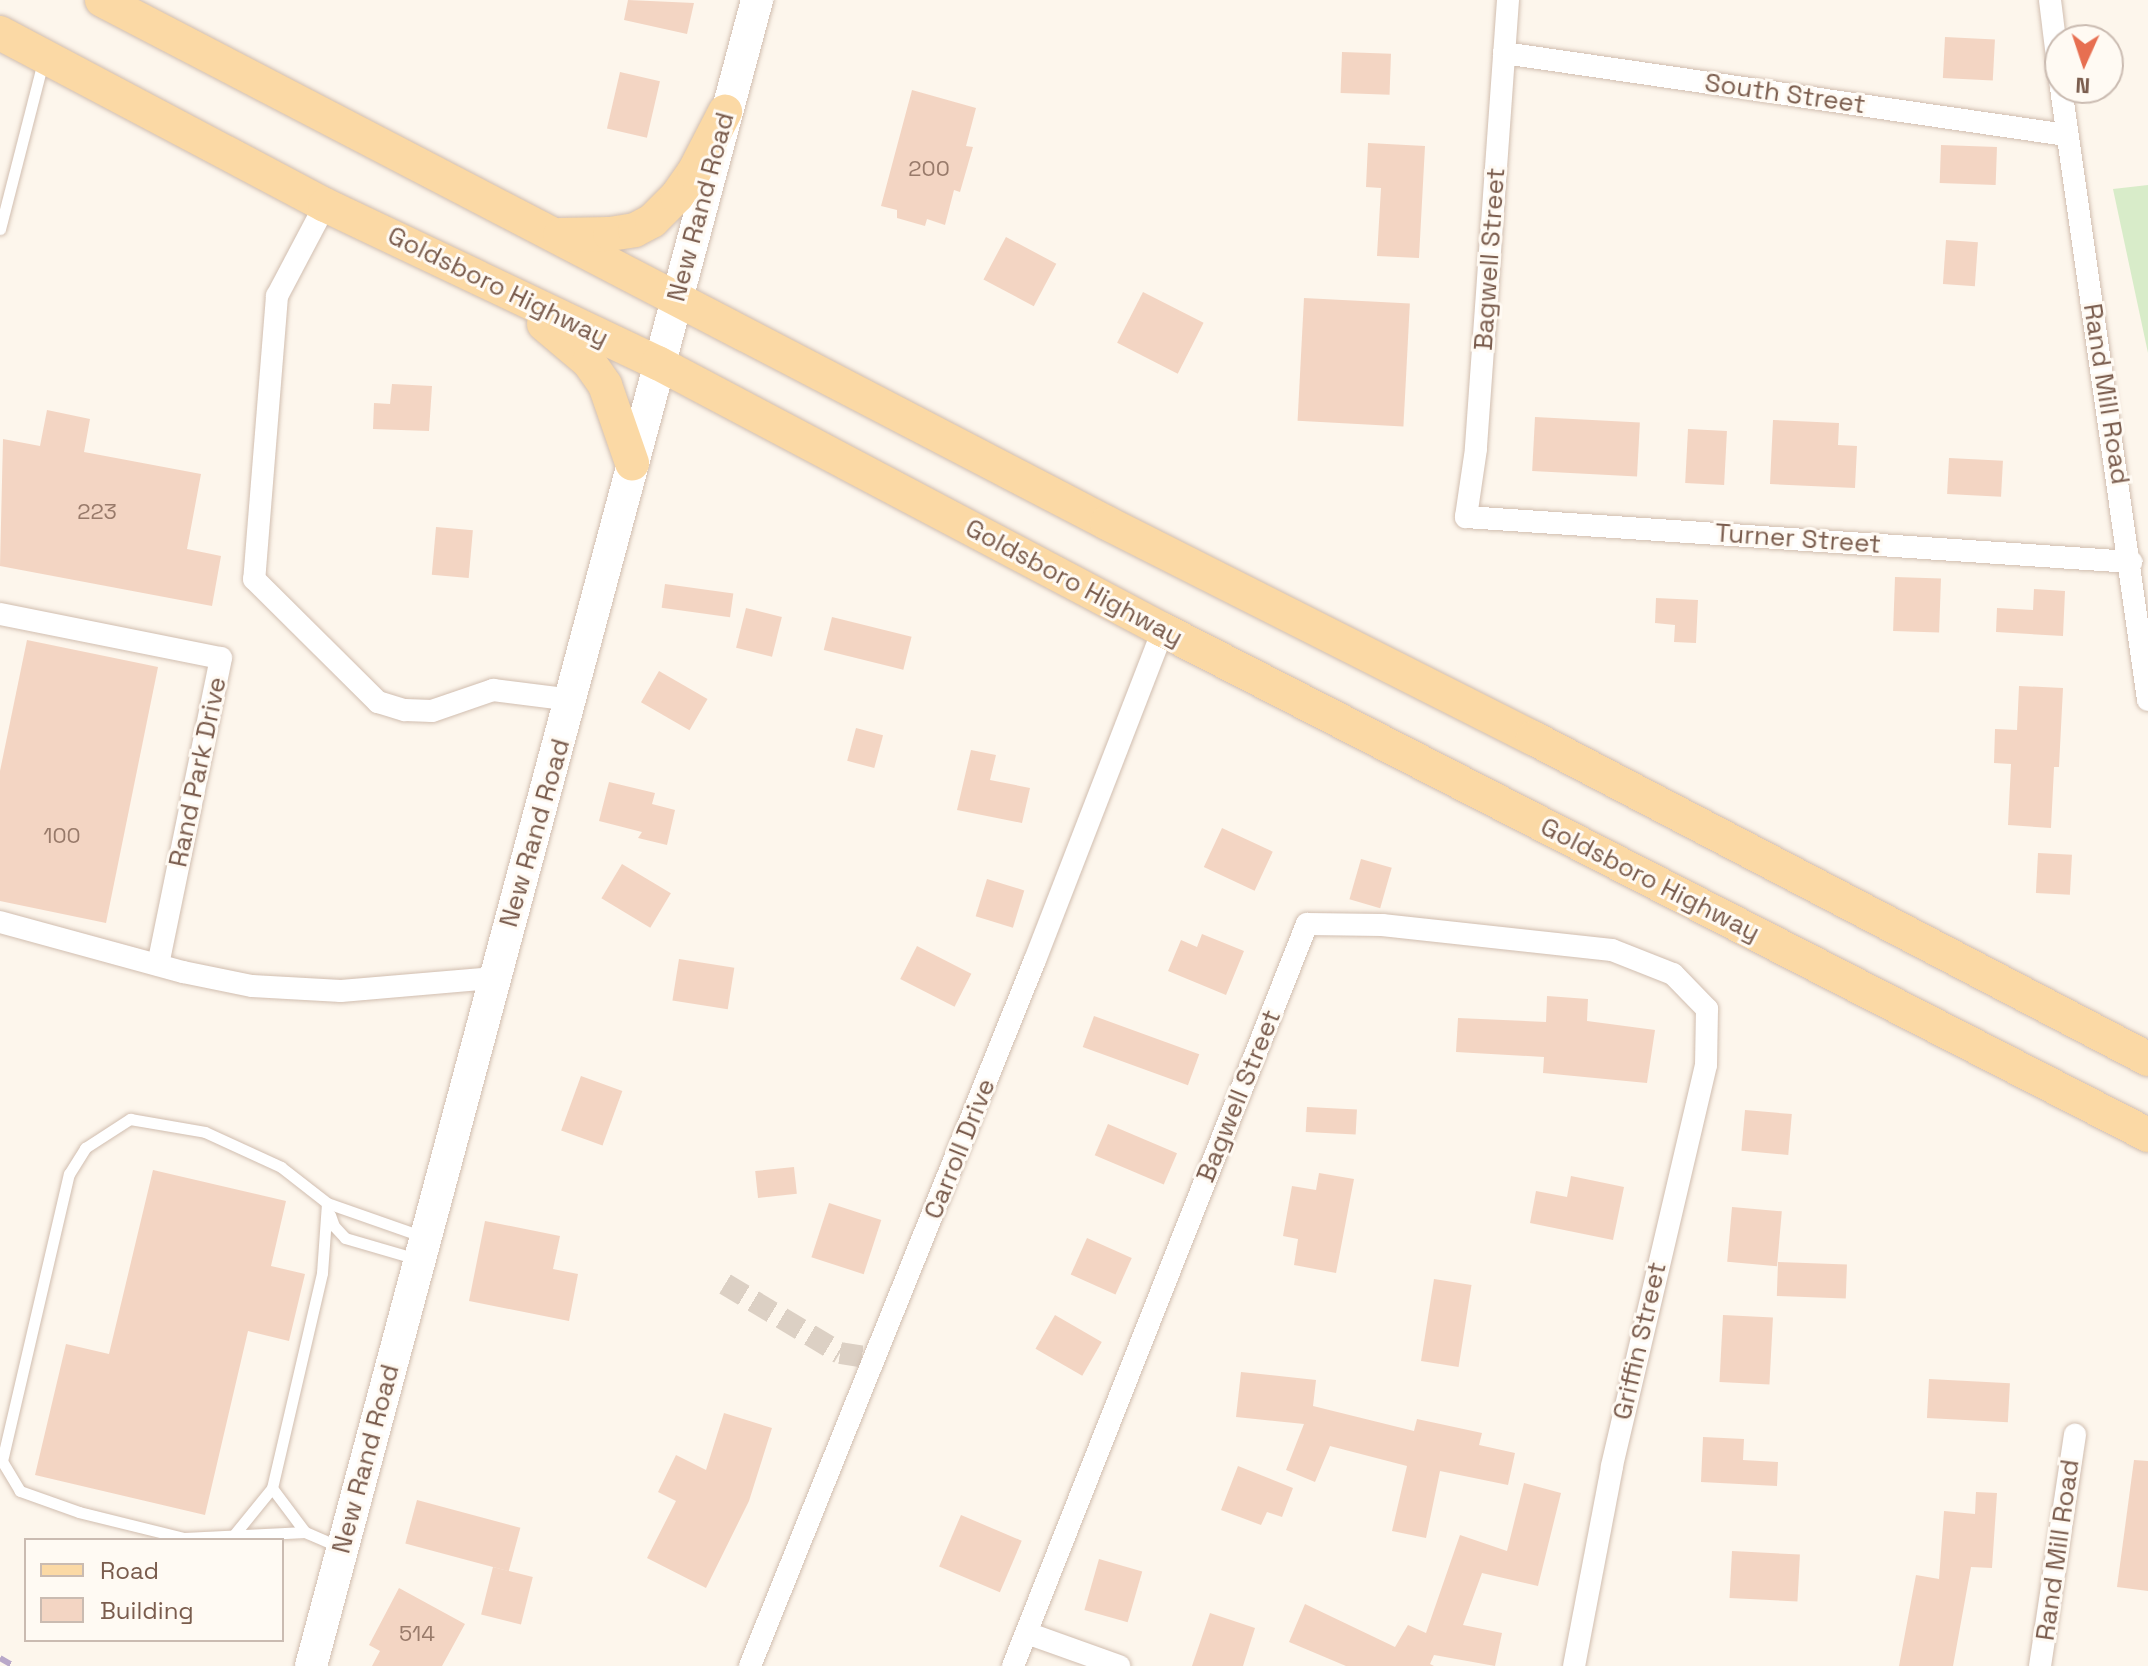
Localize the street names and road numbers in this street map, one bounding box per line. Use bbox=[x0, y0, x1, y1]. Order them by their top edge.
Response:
street label: South Street bbox=[1703, 67, 1867, 121]
street label: New Rand Road bbox=[661, 109, 741, 305]
street label: Bagwell Street bbox=[1468, 166, 1512, 352]
street label: Goldsboro Highway bbox=[382, 220, 614, 354]
street label: Rand Mill Road bbox=[2076, 301, 2136, 487]
street label: Goldsboro Highway bbox=[960, 512, 1188, 654]
street label: Turner Street bbox=[1714, 518, 1882, 560]
street label: Rand Park Drive bbox=[163, 674, 233, 870]
street label: New Rand Road bbox=[493, 735, 577, 931]
street label: Goldsboro Highway bbox=[1535, 811, 1765, 949]
street label: Bagwell Street bbox=[1190, 1005, 1288, 1187]
street label: Carroll Drive bbox=[918, 1074, 1002, 1224]
street label: Griffin Street bbox=[1607, 1259, 1673, 1423]
street label: New Rand Road bbox=[326, 1361, 406, 1557]
street label: Rand Mill Road bbox=[2030, 1457, 2086, 1643]

